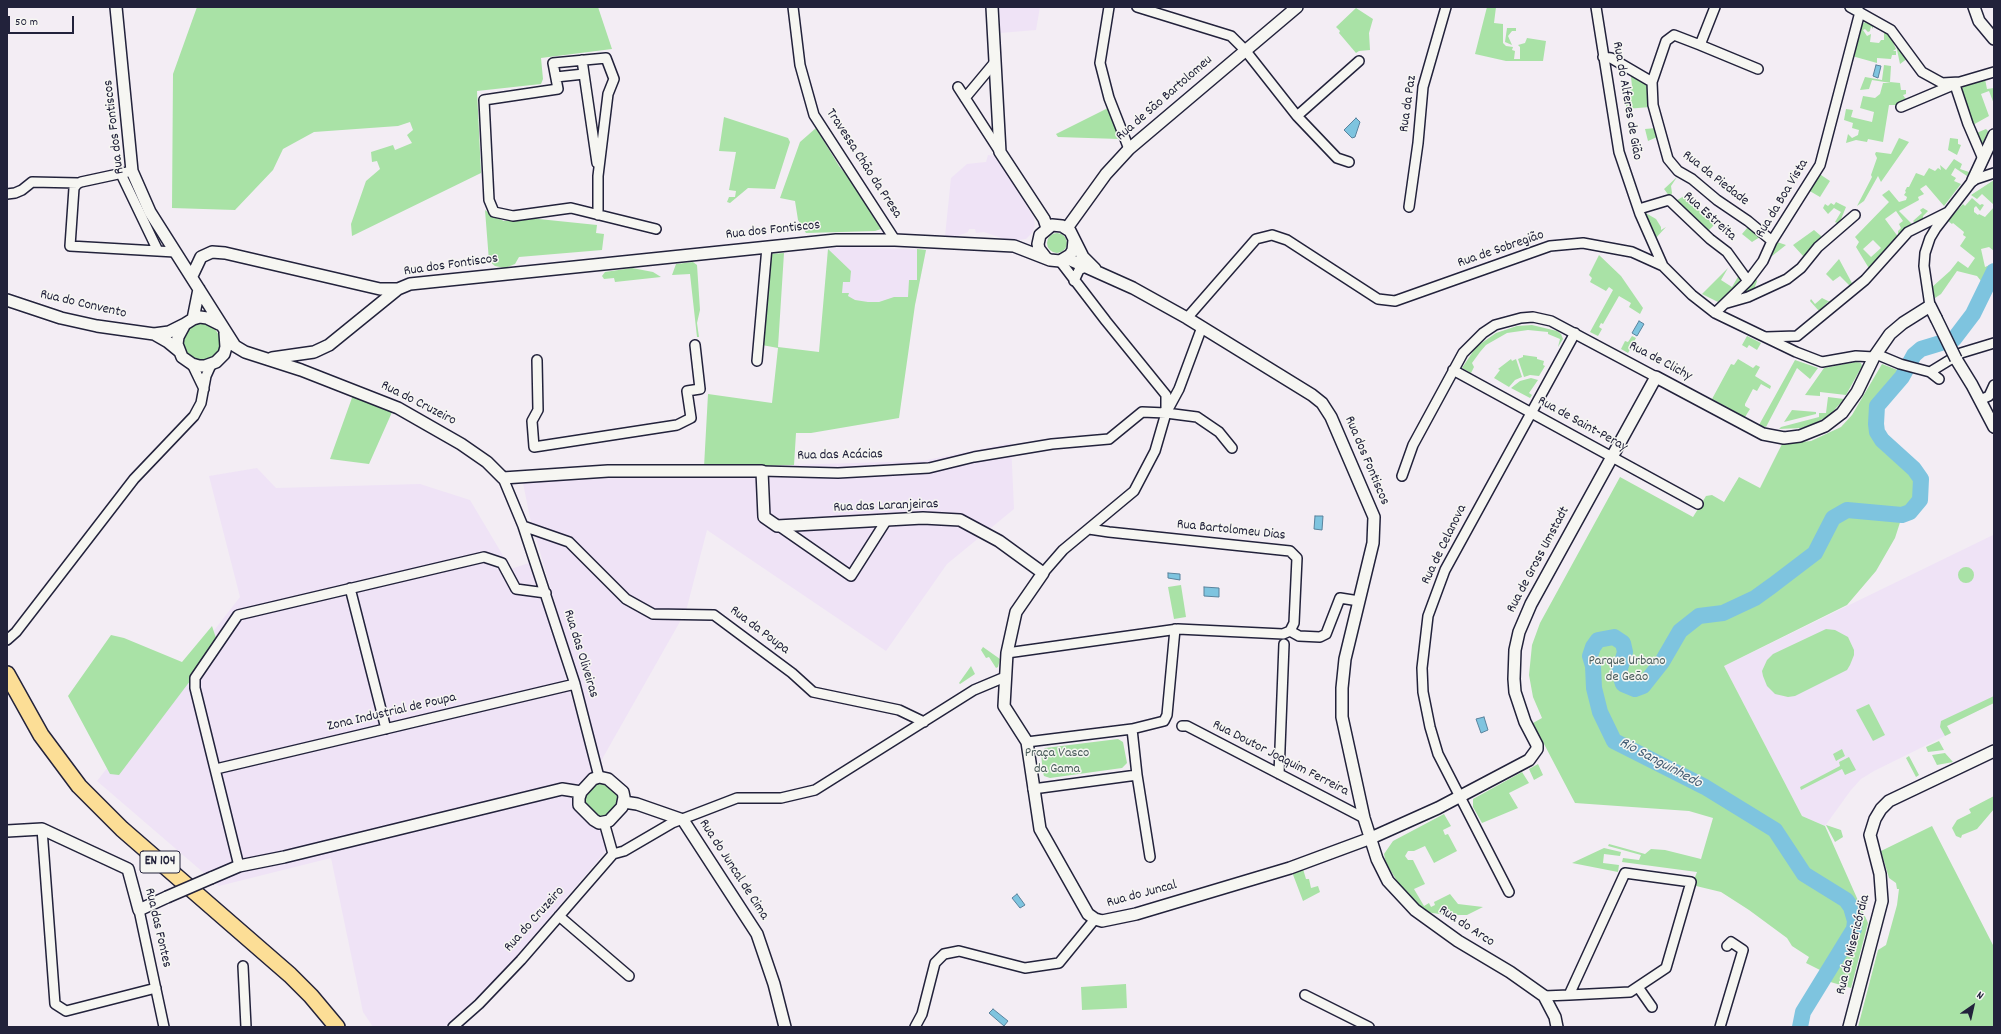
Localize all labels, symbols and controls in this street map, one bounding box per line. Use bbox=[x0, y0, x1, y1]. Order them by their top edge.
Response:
scale bar bbox=[10, 8, 76, 34]
text: 50 m bbox=[15, 14, 38, 31]
street label: Rua do Alferes de Gião bbox=[1607, 40, 1645, 162]
street label: Rua de São Bartolomeu bbox=[1113, 53, 1217, 145]
street label: Rua da Paz bbox=[1397, 75, 1421, 133]
street label: Rua dos Fontiscos bbox=[101, 79, 129, 175]
street label: Travessa Chão da Presa bbox=[821, 106, 905, 222]
street label: Rua da Piedade bbox=[1678, 148, 1752, 210]
street label: Rua da Boa Vista bbox=[1753, 157, 1813, 241]
street label: Rua Estreita bbox=[1679, 189, 1739, 245]
street label: Rua dos Fontiscos bbox=[725, 218, 821, 244]
street label: Rua de Sobregião bbox=[1456, 227, 1546, 273]
street label: Rua dos Fontiscos bbox=[403, 251, 499, 281]
street label: Rua do Convento bbox=[38, 287, 128, 323]
street label: Rua de Clichy bbox=[1626, 338, 1694, 386]
street label: Rua do Cruzeiro bbox=[378, 378, 458, 430]
street label: Rua de Saint-Peray bbox=[1534, 393, 1630, 457]
street label: Rua dos Fontiscos bbox=[1340, 414, 1392, 508]
street label: Rua das Acácias bbox=[797, 447, 883, 465]
street label: Rua das Laranjeiras bbox=[833, 497, 939, 517]
street label: Rua de Celanova bbox=[1418, 502, 1472, 588]
street label: Rua de Gross Umstadt bbox=[1504, 504, 1574, 616]
street label: Rua Bartolomeu Dias bbox=[1176, 517, 1286, 545]
street label: Rua da Poupa bbox=[726, 603, 792, 659]
street label: Rua das Oliveiras bbox=[559, 608, 601, 700]
park label: Parque Urbano de Geão bbox=[1588, 654, 1666, 686]
street label: Zona Industrial de Poupa bbox=[326, 690, 458, 736]
street label: Rua Doutor Joaquim Ferreira bbox=[1209, 717, 1351, 801]
water label: Rio Sanguinhedo bbox=[1616, 735, 1704, 793]
park label: Praça Vasco da Gama bbox=[1025, 746, 1089, 778]
street label: Rua do Juncal de Cima bbox=[694, 817, 772, 923]
road number: EN 104 bbox=[140, 851, 180, 873]
street label: Rua do Juncal bbox=[1105, 878, 1179, 912]
street label: Rua do Cruzeiro bbox=[501, 884, 569, 956]
street label: Rua das Fontes bbox=[140, 887, 174, 969]
street label: Rua da Misericórdia bbox=[1833, 893, 1875, 997]
street label: Rua do Arco bbox=[1435, 903, 1497, 951]
north arrow bbox=[1953, 986, 1993, 1026]
text: N bbox=[1973, 988, 1986, 1004]

